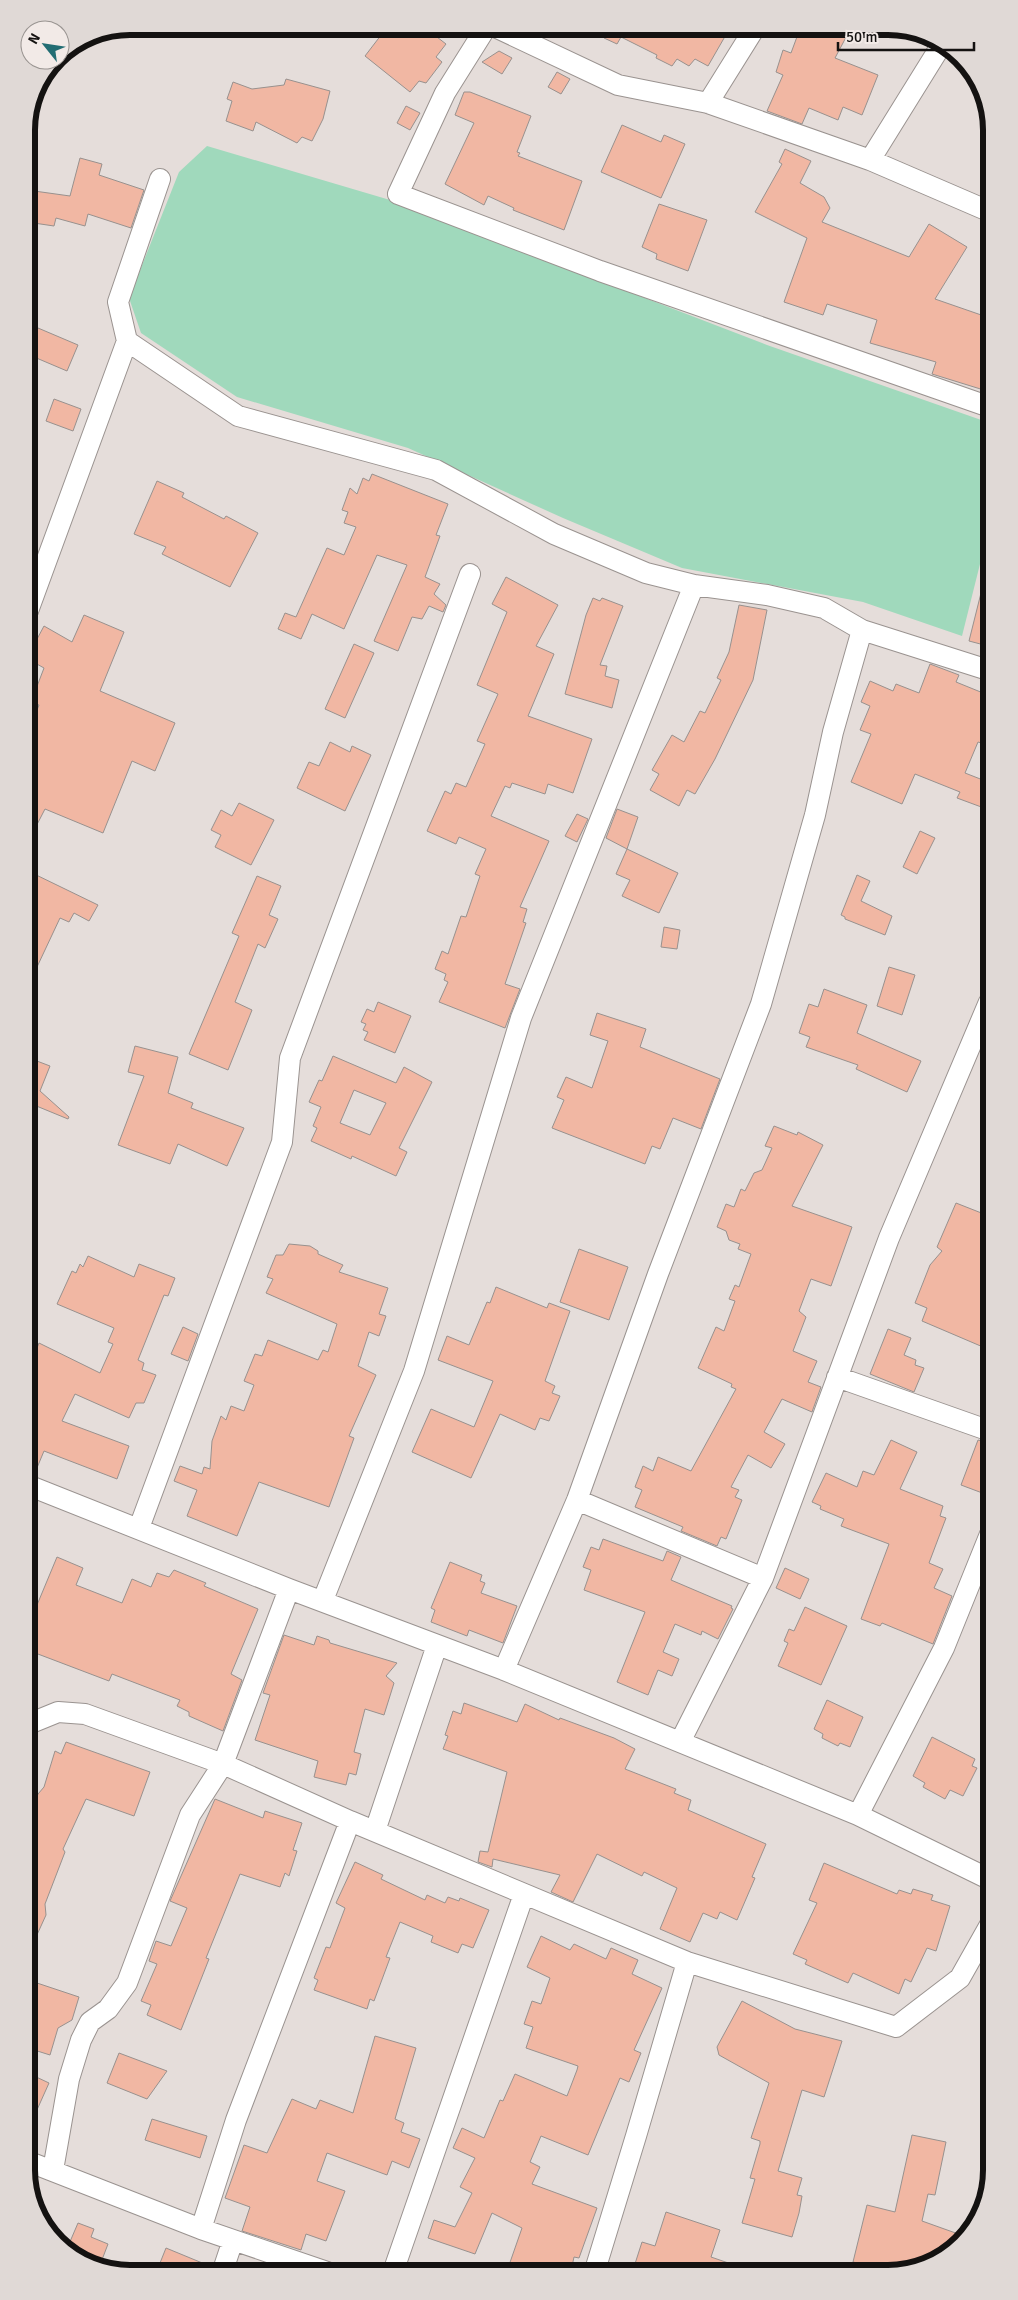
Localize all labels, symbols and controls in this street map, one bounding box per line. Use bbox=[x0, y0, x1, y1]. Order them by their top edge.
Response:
north arrow bbox=[20, 20, 70, 70]
scale bar bbox=[838, 20, 974, 52]
text: 50 m bbox=[846, 28, 877, 46]
text: N bbox=[24, 30, 44, 47]

